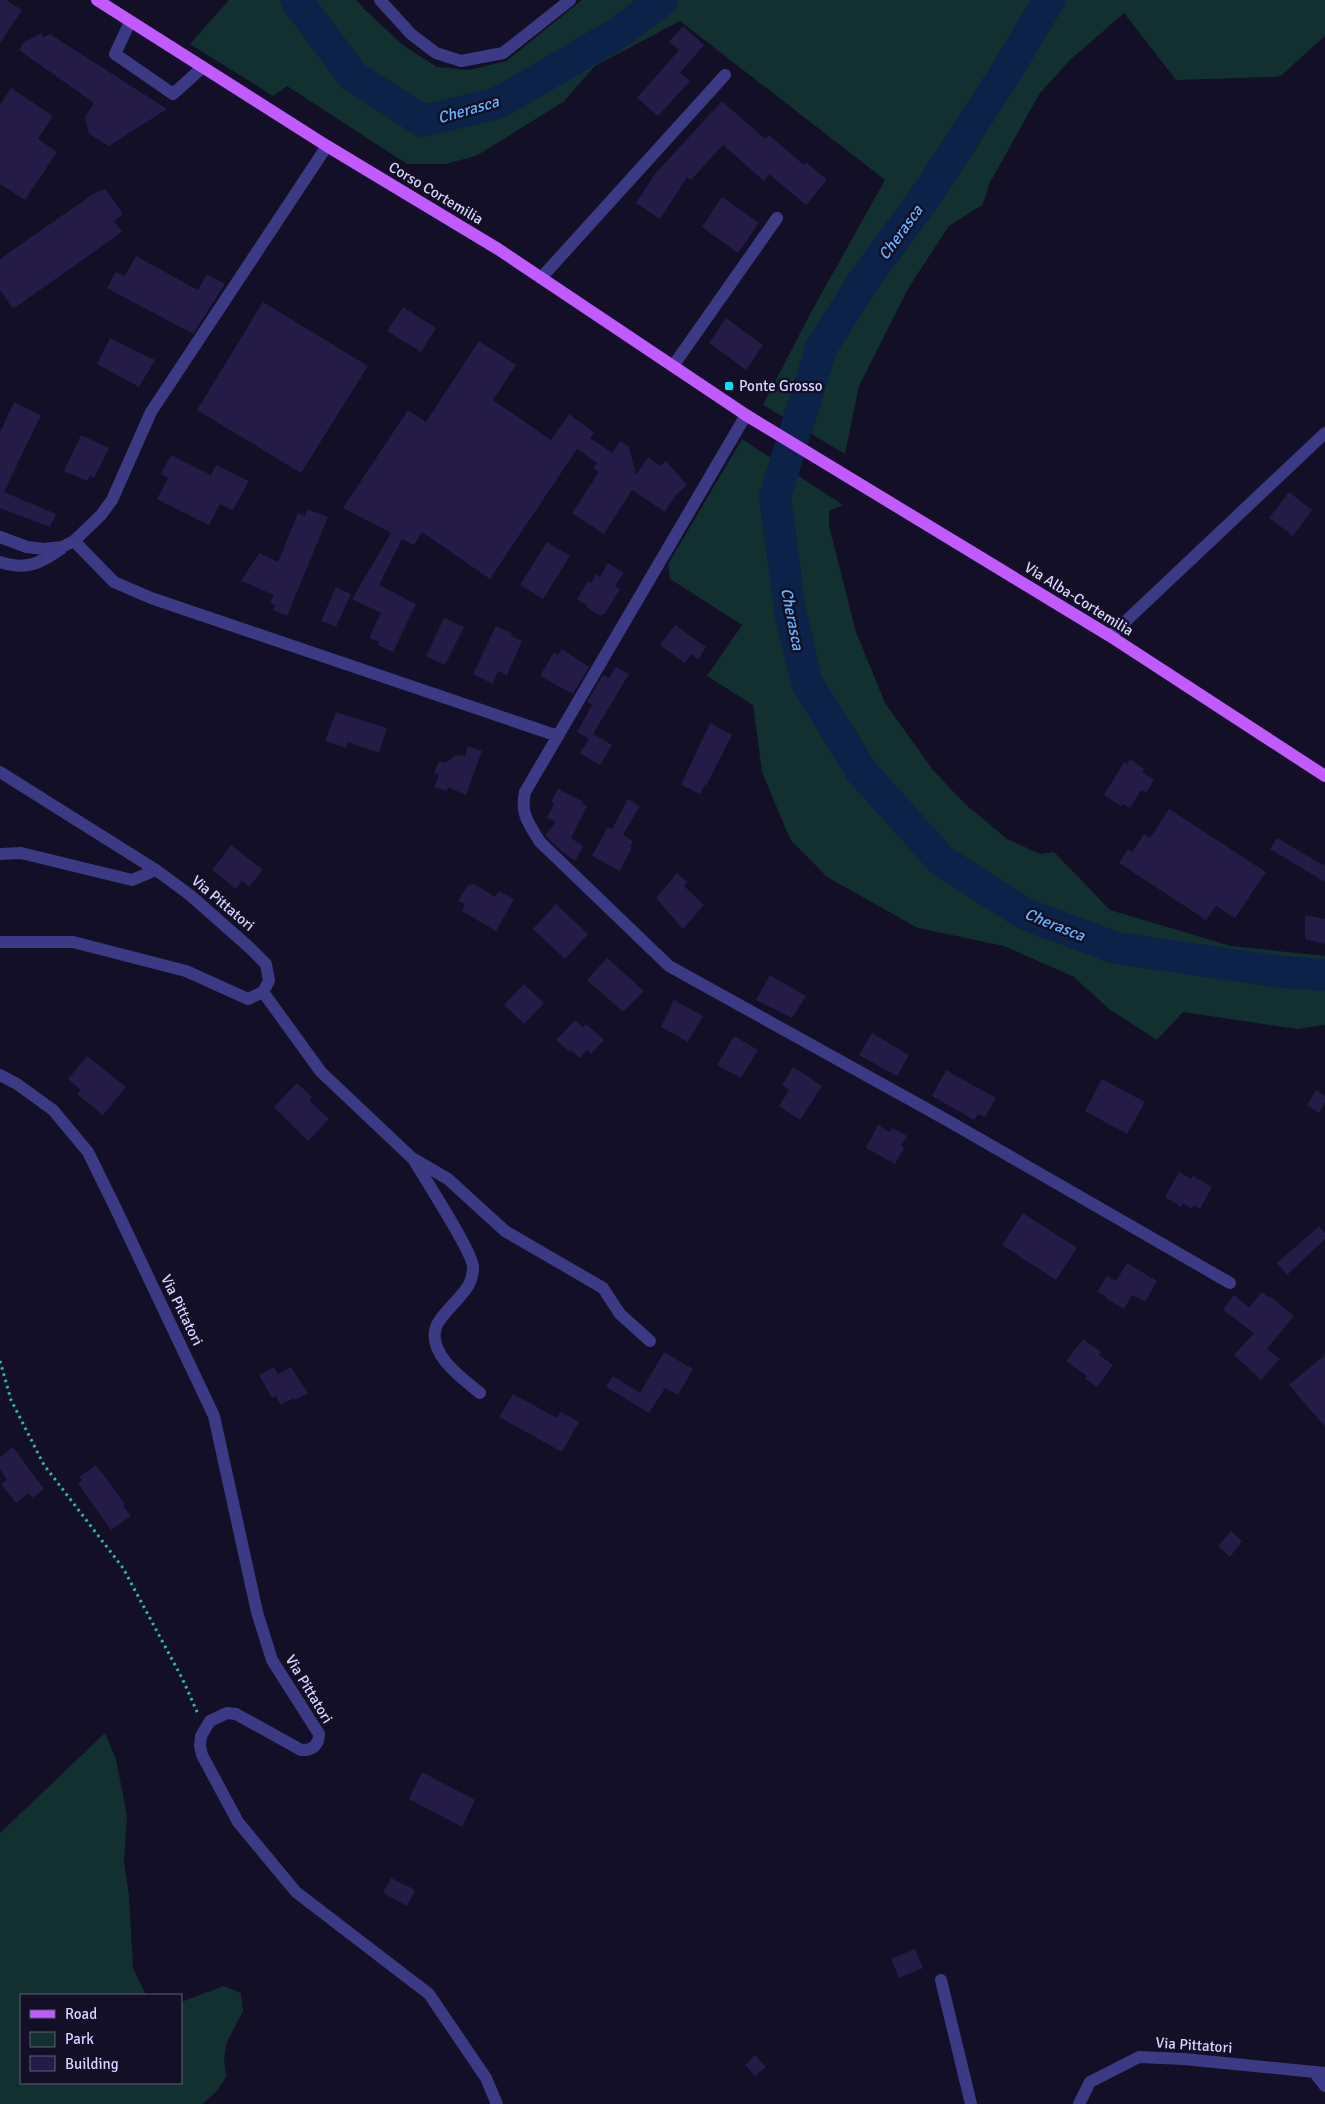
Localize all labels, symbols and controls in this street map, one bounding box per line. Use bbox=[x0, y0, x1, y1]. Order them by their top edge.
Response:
water label: Cherasca bbox=[435, 91, 502, 128]
street label: Corso Cortemilia bbox=[385, 158, 487, 228]
water label: Cherasca bbox=[874, 201, 928, 264]
place label: Ponte Grosso bbox=[739, 377, 823, 395]
marker: Ponte Grosso bbox=[723, 380, 735, 392]
street label: Via Alba-Cortemilia bbox=[1021, 558, 1137, 640]
water label: Cherasca bbox=[776, 586, 808, 653]
street label: Via Pittatori bbox=[188, 871, 258, 935]
water label: Cherasca bbox=[1022, 904, 1088, 946]
street label: Via Pittatori bbox=[157, 1272, 207, 1348]
street label: Via Pittatori bbox=[282, 1651, 336, 1727]
legend bbox=[20, 1994, 182, 2084]
text: Road bbox=[65, 2005, 97, 2023]
text: Park bbox=[65, 2030, 94, 2048]
street label: Via Pittatori bbox=[1155, 2033, 1233, 2057]
text: Building bbox=[65, 2055, 119, 2073]

